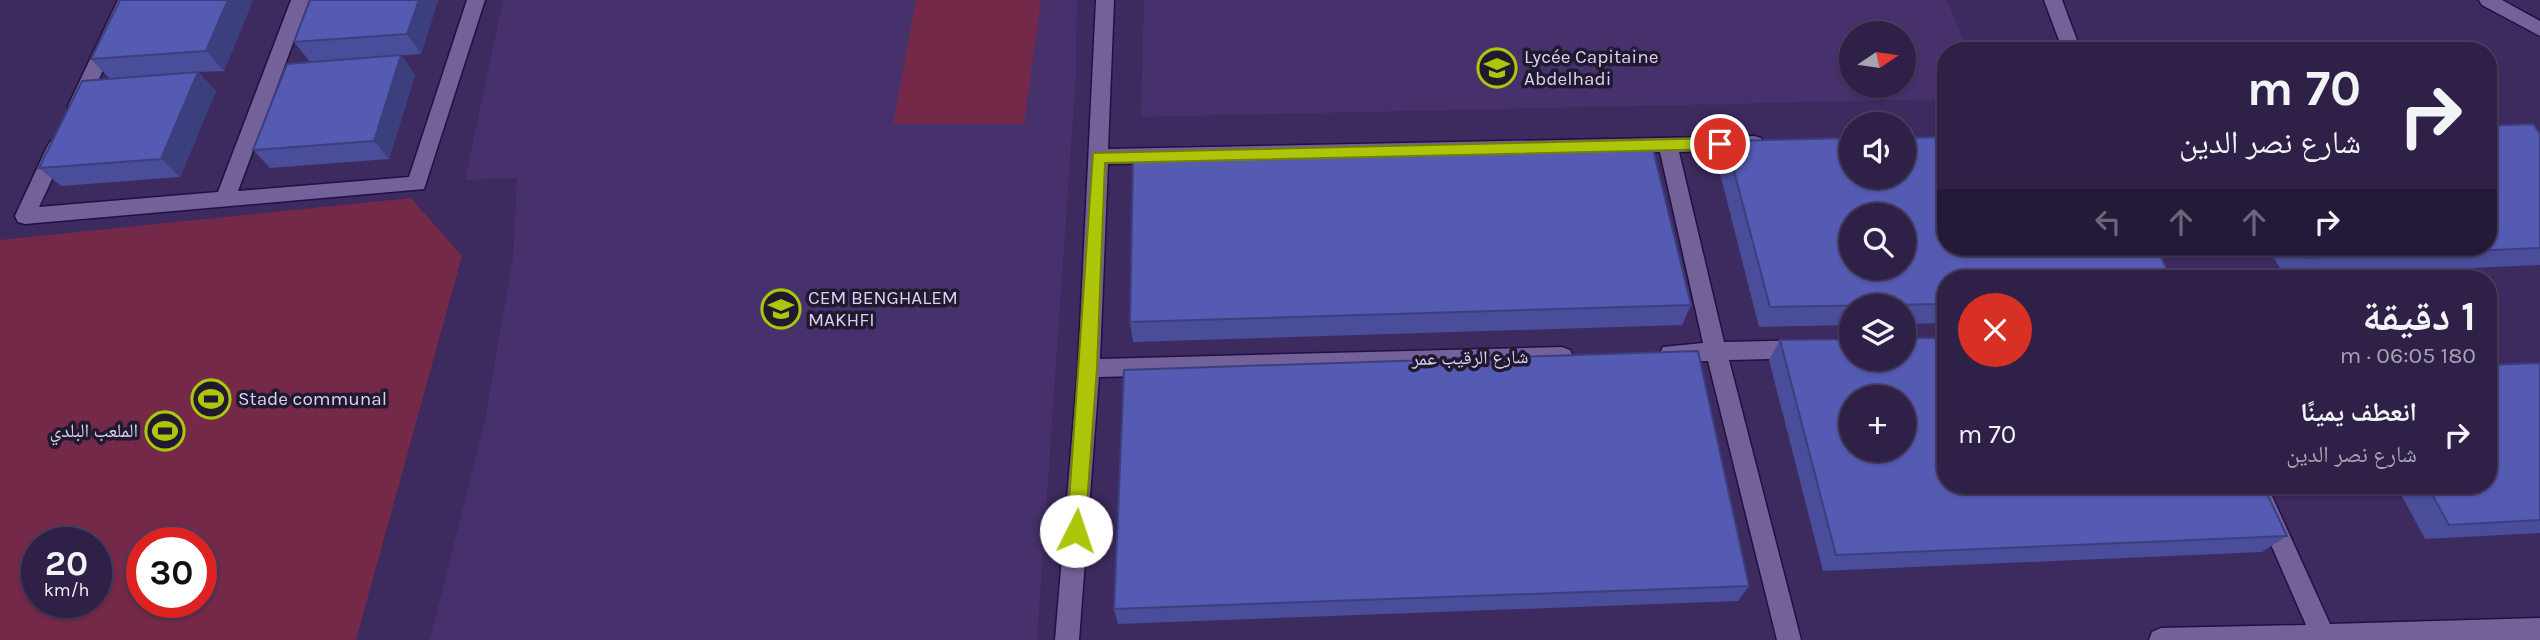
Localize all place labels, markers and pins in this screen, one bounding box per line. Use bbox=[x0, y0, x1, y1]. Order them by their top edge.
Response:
place label: Lycée Capitaine Abdelhadi bbox=[1524, 46, 1658, 90]
school or university icon: Lycée Capitaine Abdelhadi bbox=[1476, 47, 1518, 89]
pin bbox=[1690, 114, 1750, 174]
place label: CEM BENGHALEM MAKHFI bbox=[808, 287, 958, 331]
school or university icon: CEM BENGHALEM MAKHFI bbox=[760, 288, 802, 330]
sports icon: Stade communal bbox=[190, 378, 232, 420]
place label: Stade communal bbox=[238, 388, 387, 410]
sports icon: الملعب البلدي bbox=[144, 410, 186, 452]
place label: الملعب البلدي bbox=[50, 420, 138, 446]

